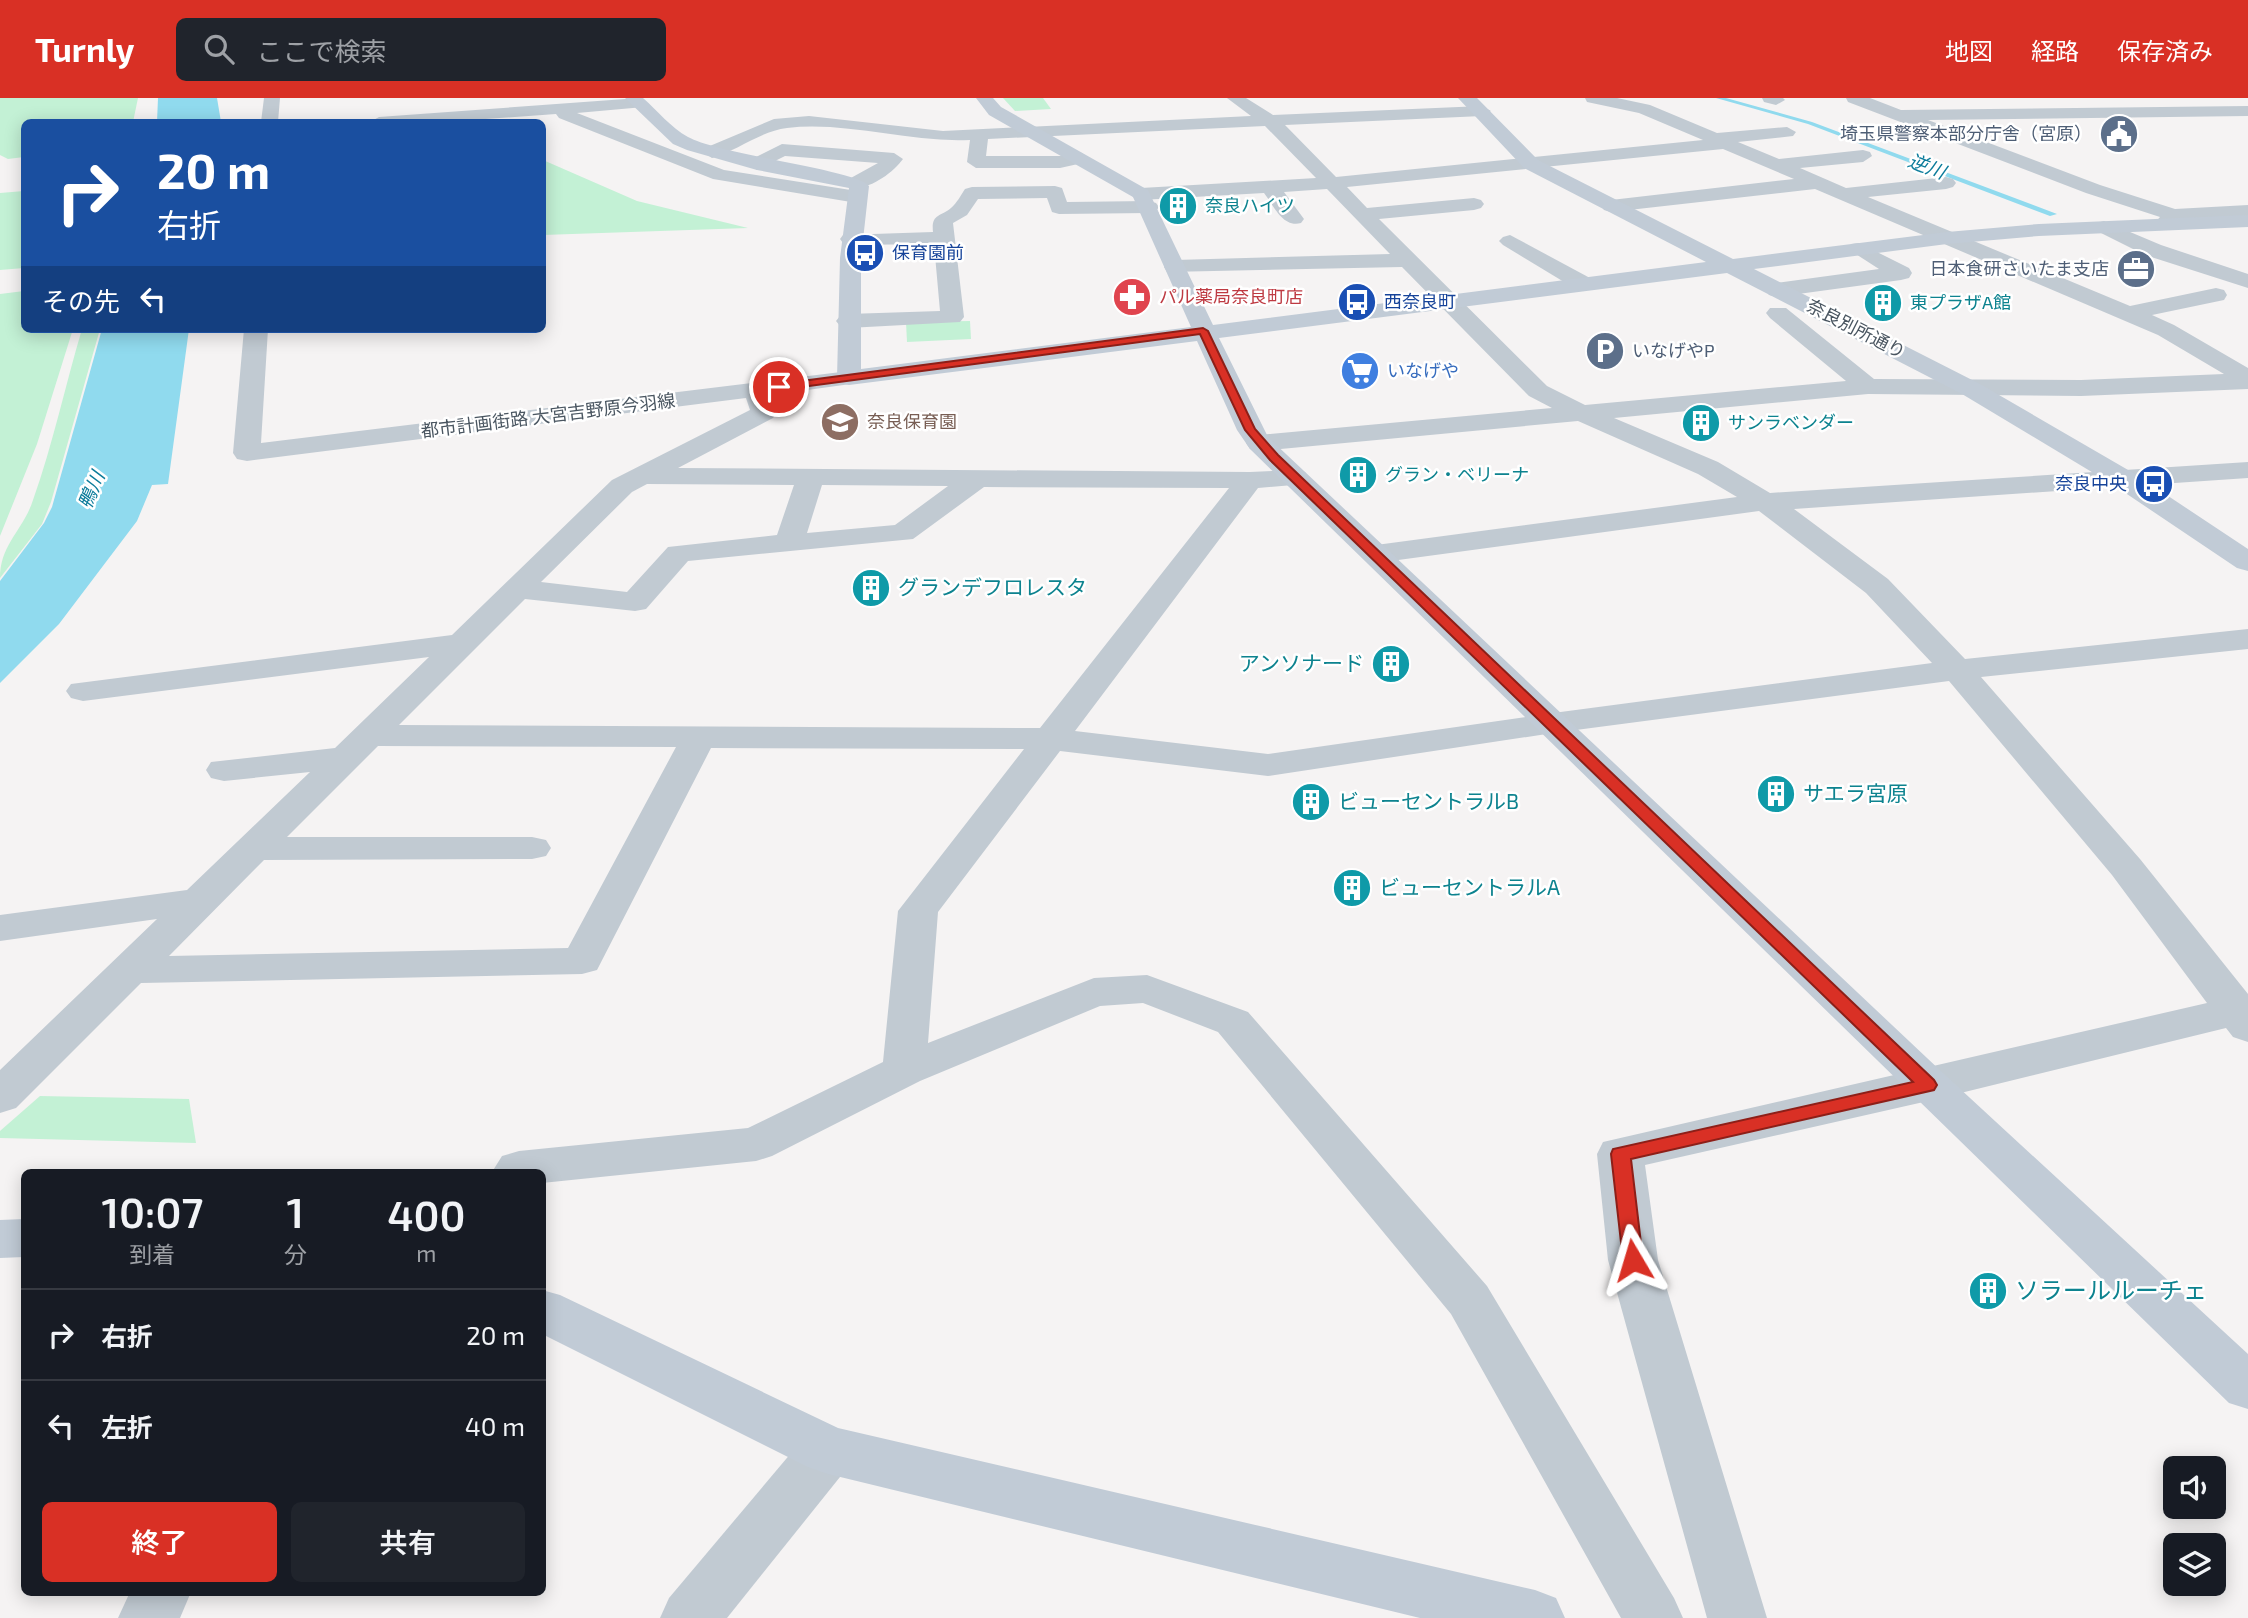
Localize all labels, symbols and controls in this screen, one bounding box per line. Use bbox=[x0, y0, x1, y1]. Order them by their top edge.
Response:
search box bbox=[176, 18, 666, 81]
text: Turnly bbox=[35, 29, 134, 69]
icon: search bbox=[200, 30, 238, 68]
text: ここで検索 bbox=[256, 35, 386, 66]
text: 地図 bbox=[1945, 36, 1993, 65]
text: 経路 bbox=[2031, 36, 2079, 65]
text: 保存済み bbox=[2117, 36, 2213, 65]
public building icon: 埼玉県警察本部分庁舎（宮原） bbox=[2098, 113, 2140, 155]
place label: 埼玉県警察本部分庁舎（宮原） bbox=[1840, 122, 2092, 144]
text: 20 m bbox=[157, 140, 270, 199]
icon: right bbox=[42, 147, 133, 238]
water label: 逆川 bbox=[1905, 148, 1951, 184]
building icon: 奈良ハイツ bbox=[1157, 185, 1199, 227]
place label: 奈良ハイツ bbox=[1205, 194, 1295, 216]
text: 右折 bbox=[157, 205, 221, 243]
bus stop icon: 保育園前 bbox=[844, 232, 886, 274]
place label: 保育園前 bbox=[892, 241, 964, 263]
office icon: 日本食研さいたま支店 bbox=[2115, 248, 2157, 290]
place label: 日本食研さいたま支店 bbox=[1930, 257, 2109, 279]
pharmacy icon: パル薬局奈良町店 bbox=[1111, 276, 1153, 318]
icon: left bbox=[134, 280, 172, 318]
bus stop icon: 西奈良町 bbox=[1336, 281, 1378, 323]
building icon: 東プラザA館 bbox=[1862, 282, 1904, 324]
text: その先 bbox=[42, 285, 120, 316]
place label: パル薬局奈良町店 bbox=[1159, 285, 1303, 307]
place label: 西奈良町 bbox=[1384, 290, 1456, 312]
place label: 東プラザA館 bbox=[1910, 291, 2011, 313]
street label: 奈良別所通り bbox=[1803, 294, 1910, 362]
parking icon: いなげやP bbox=[1584, 330, 1626, 372]
place label: いなげやP bbox=[1632, 339, 1715, 361]
supermarket icon: いなげや bbox=[1339, 350, 1381, 392]
pin bbox=[749, 357, 809, 417]
place label: いなげや bbox=[1387, 359, 1459, 381]
icon: arrive bbox=[760, 368, 798, 406]
street label: 都市計画街路 大宮吉野原今羽線 bbox=[419, 388, 676, 442]
school or university icon: 奈良保育園 bbox=[819, 401, 861, 443]
building icon: サンラベンダー bbox=[1680, 402, 1722, 444]
place label: 奈良保育園 bbox=[867, 410, 957, 432]
place label: サンラベンダー bbox=[1728, 411, 1854, 433]
building icon: グラン・ベリーナ bbox=[1337, 454, 1379, 496]
place label: グラン・ベリーナ bbox=[1385, 463, 1529, 485]
bus stop icon: 奈良中央 bbox=[2133, 463, 2175, 505]
water label: 鴨川 bbox=[73, 466, 109, 512]
place label: 奈良中央 bbox=[2055, 472, 2127, 494]
building icon: グランデフロレスタ bbox=[850, 567, 892, 609]
place label: グランデフロレスタ bbox=[898, 574, 1087, 599]
building icon: アンソナード bbox=[1370, 643, 1412, 685]
place label: アンソナード bbox=[1239, 650, 1364, 675]
building icon: サエラ宮原 bbox=[1755, 773, 1797, 815]
place label: サエラ宮原 bbox=[1803, 780, 1908, 805]
building icon: ビューセントラルB bbox=[1290, 781, 1332, 823]
place label: ビューセントラルB bbox=[1338, 788, 1519, 813]
building icon: ビューセントラルA bbox=[1331, 867, 1373, 909]
place label: ビューセントラルA bbox=[1379, 874, 1560, 899]
text: 10:07 bbox=[101, 1186, 203, 1236]
text: 1 bbox=[286, 1186, 304, 1236]
text: 400 bbox=[387, 1189, 466, 1239]
position arrow bbox=[1596, 1223, 1670, 1297]
text: m bbox=[416, 1239, 436, 1267]
text: 到着 bbox=[129, 1240, 175, 1268]
text: 分 bbox=[284, 1240, 307, 1268]
building icon: ソラールルーチェ bbox=[1967, 1270, 2009, 1312]
place label: ソラールルーチェ bbox=[2015, 1275, 2207, 1304]
icon: right bbox=[42, 1316, 80, 1354]
text: 20 m bbox=[466, 1319, 525, 1350]
text: 右折 bbox=[101, 1320, 153, 1351]
icon: left bbox=[42, 1407, 80, 1445]
text: 40 m bbox=[465, 1410, 525, 1441]
text: 左折 bbox=[101, 1411, 153, 1442]
map controls bbox=[2163, 1456, 2226, 1596]
button: sound bbox=[2163, 1456, 2226, 1519]
button: 終了 bbox=[42, 1502, 277, 1582]
button: 共有 bbox=[291, 1502, 525, 1582]
button: layers bbox=[2163, 1533, 2226, 1596]

